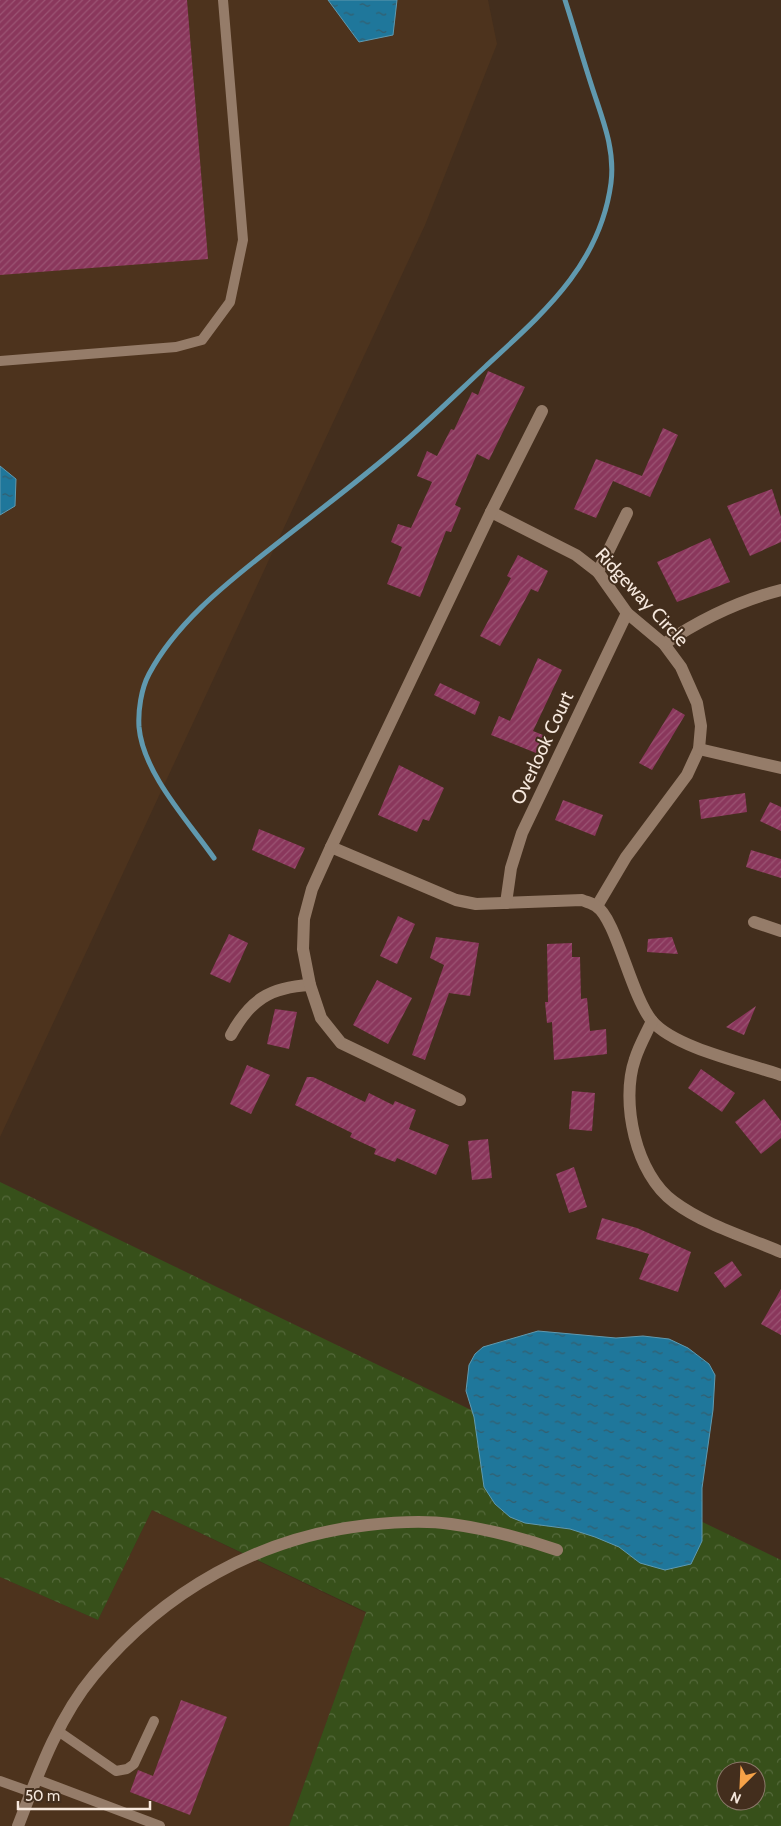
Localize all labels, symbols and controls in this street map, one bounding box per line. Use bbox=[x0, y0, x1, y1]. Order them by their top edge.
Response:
street label: Ridgeway Circle bbox=[591, 543, 694, 651]
street label: Overlook Court bbox=[506, 687, 578, 808]
north arrow bbox=[716, 1761, 766, 1811]
scale bar bbox=[18, 1778, 150, 1810]
text: 50 m bbox=[25, 1787, 60, 1805]
text: N bbox=[728, 1788, 744, 1808]

